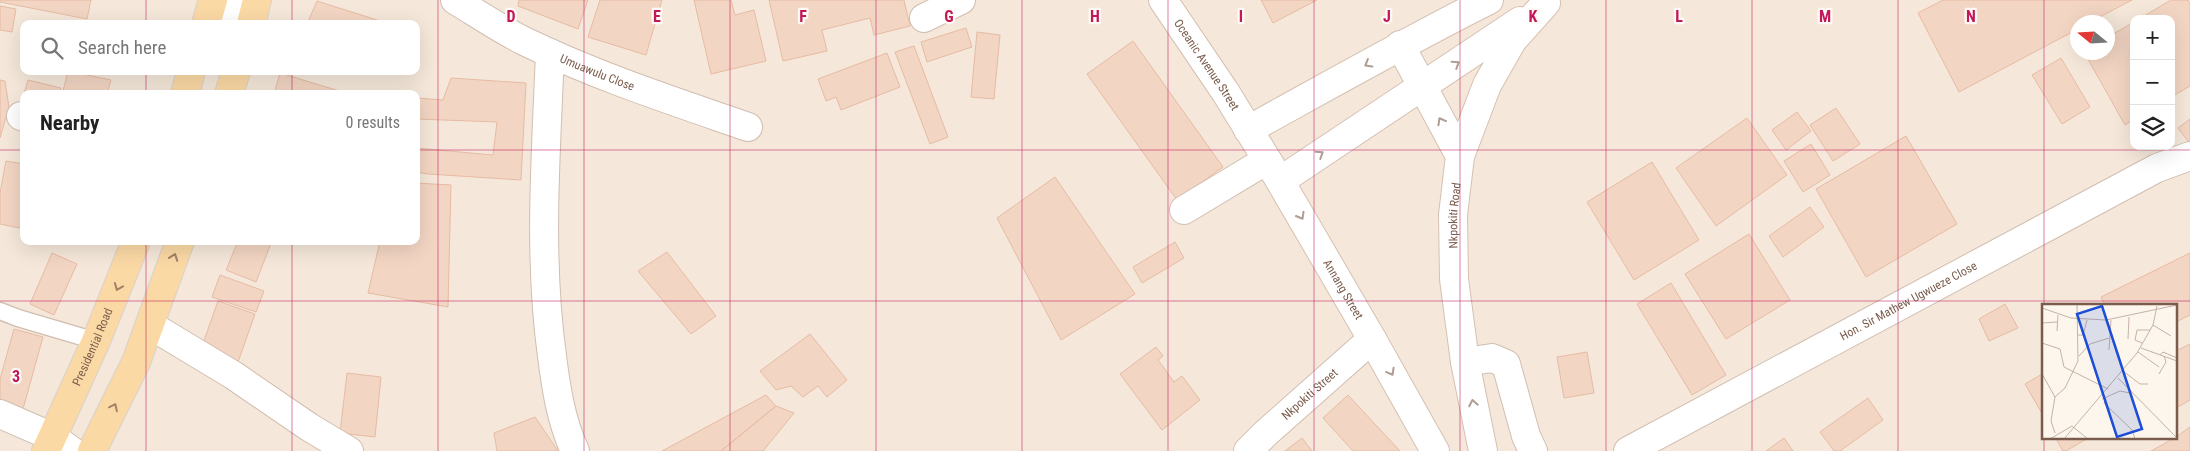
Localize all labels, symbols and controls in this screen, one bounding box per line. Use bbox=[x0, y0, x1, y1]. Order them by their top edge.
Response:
text: D bbox=[506, 7, 516, 26]
text: E bbox=[653, 7, 661, 26]
text: F bbox=[799, 7, 807, 26]
text: G bbox=[944, 7, 954, 26]
text: H bbox=[1090, 7, 1100, 26]
text: I bbox=[1239, 7, 1243, 26]
text: J bbox=[1383, 7, 1391, 26]
text: K bbox=[1529, 7, 1538, 26]
text: L bbox=[1675, 7, 1683, 26]
text: M bbox=[1819, 7, 1831, 26]
text: N bbox=[1966, 7, 1976, 26]
north arrow bbox=[2070, 15, 2115, 60]
map controls bbox=[2130, 15, 2175, 150]
button: + bbox=[2130, 15, 2175, 60]
street label: Oceanic Avenue Street bbox=[1171, 17, 1242, 113]
search box bbox=[20, 20, 420, 75]
icon: search bbox=[38, 34, 66, 62]
text: Search here bbox=[78, 36, 166, 59]
street label: Umuawulu Close bbox=[558, 51, 637, 94]
one-way arrow bbox=[1365, 58, 1374, 67]
button: − bbox=[2130, 60, 2175, 105]
one-way arrow bbox=[1451, 61, 1460, 71]
button: layers bbox=[2130, 105, 2175, 150]
text: Nearby bbox=[40, 111, 99, 135]
text: 0 results bbox=[345, 113, 400, 132]
one-way arrow bbox=[1437, 118, 1447, 127]
one-way arrow bbox=[1315, 151, 1324, 160]
street label: Nkpokiti Road bbox=[1446, 182, 1464, 249]
one-way arrow bbox=[1294, 211, 1304, 220]
one-way arrow bbox=[168, 253, 178, 262]
street label: Annang Street bbox=[1320, 257, 1366, 322]
street label: Hon. Sir Mathew Ugwueze Close bbox=[1838, 258, 1980, 343]
one-way arrow bbox=[114, 282, 124, 290]
inset map bbox=[2042, 304, 2178, 438]
street label: Presidential Road bbox=[70, 306, 115, 388]
street label: Nkpokiti Street bbox=[1279, 365, 1341, 423]
text: 3 bbox=[12, 367, 20, 386]
one-way arrow bbox=[1384, 367, 1394, 376]
one-way arrow bbox=[1468, 399, 1478, 408]
one-way arrow bbox=[107, 403, 118, 412]

